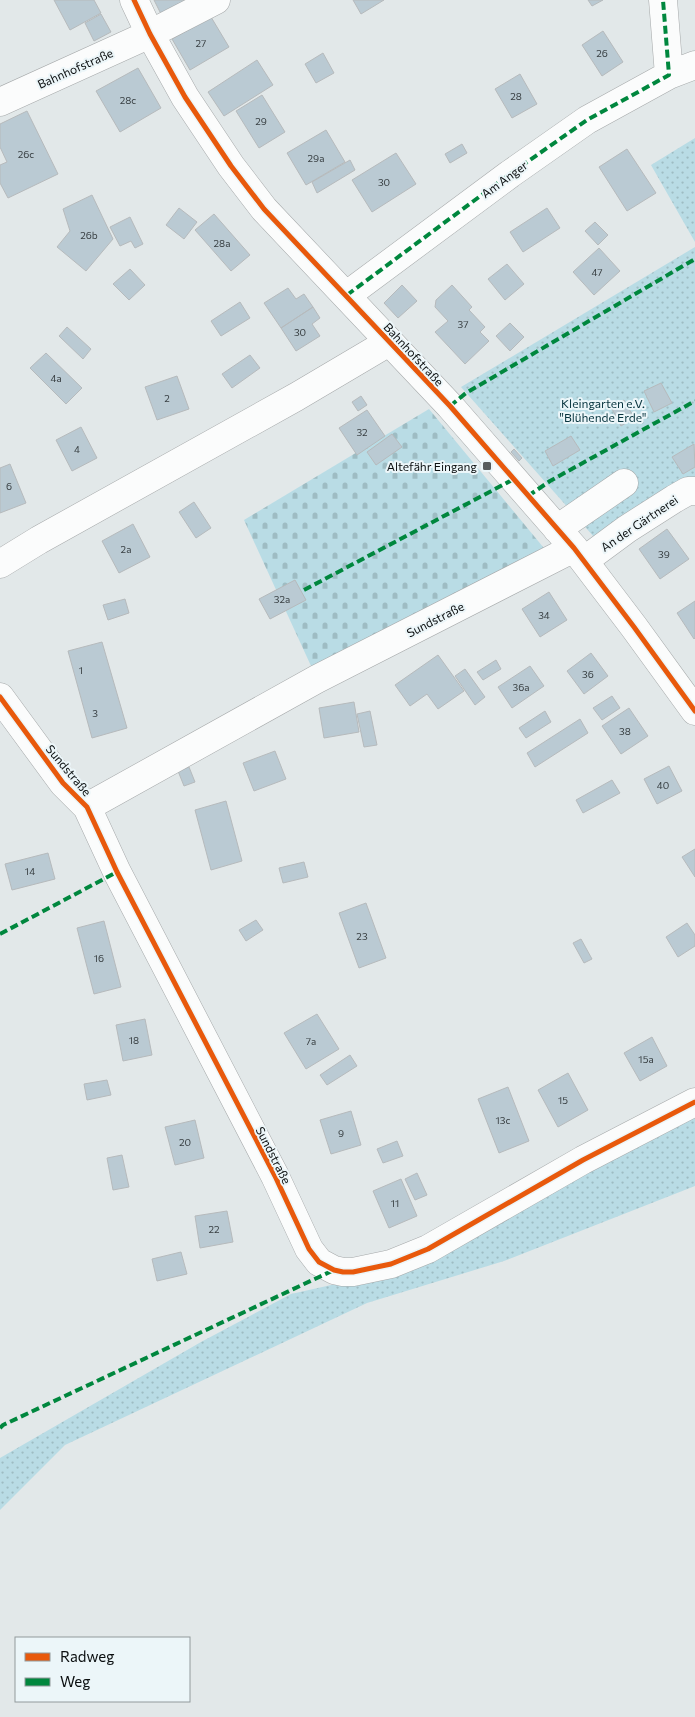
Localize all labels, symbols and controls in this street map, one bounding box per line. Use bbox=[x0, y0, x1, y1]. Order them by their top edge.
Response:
house number: 27 bbox=[196, 37, 206, 49]
street label: Bahnhofstraße bbox=[35, 45, 115, 91]
house number: 26 bbox=[596, 47, 608, 59]
house number: 28 bbox=[510, 90, 522, 102]
house number: 28c bbox=[120, 94, 136, 106]
house number: 29 bbox=[255, 115, 267, 127]
house number: 26c bbox=[18, 148, 34, 160]
house number: 29a bbox=[308, 152, 324, 164]
street label: Am Anger bbox=[478, 157, 530, 200]
house number: 30 bbox=[378, 176, 390, 188]
house number: 26b bbox=[80, 229, 98, 241]
house number: 28a bbox=[214, 237, 230, 249]
house number: 47 bbox=[591, 266, 603, 278]
house number: 37 bbox=[458, 318, 468, 330]
street label: Bahnhofstraße bbox=[381, 320, 447, 388]
house number: 30 bbox=[294, 326, 306, 338]
house number: 4a bbox=[50, 372, 62, 384]
house number: 2 bbox=[164, 392, 170, 404]
park label: Kleingarten e.V. "Blühende Erde" bbox=[559, 396, 647, 424]
house number: 32 bbox=[356, 426, 368, 438]
house number: 4 bbox=[74, 443, 80, 455]
place label: Altefähr Eingang bbox=[387, 459, 477, 473]
marker: Altefähr Eingang bbox=[481, 460, 493, 472]
house number: 6 bbox=[6, 480, 12, 492]
street label: An der Gärtnerei bbox=[598, 492, 680, 554]
house number: 2a bbox=[121, 543, 131, 555]
house number: 39 bbox=[658, 548, 670, 560]
house number: 32a bbox=[274, 593, 290, 605]
street label: Sundstraße bbox=[404, 599, 466, 639]
house number: 34 bbox=[538, 609, 550, 621]
house number: 1 bbox=[79, 664, 83, 676]
house number: 36 bbox=[582, 668, 594, 680]
house number: 36a bbox=[512, 681, 530, 693]
house number: 3 bbox=[92, 707, 98, 719]
house number: 38 bbox=[619, 725, 631, 737]
street label: Sundstraße bbox=[44, 742, 94, 798]
house number: 40 bbox=[657, 779, 669, 791]
house number: 14 bbox=[25, 865, 35, 877]
house number: 23 bbox=[356, 930, 368, 942]
house number: 16 bbox=[94, 952, 104, 964]
house number: 18 bbox=[129, 1034, 139, 1046]
house number: 7a bbox=[306, 1035, 316, 1047]
house number: 15a bbox=[638, 1053, 654, 1065]
house number: 15 bbox=[558, 1094, 568, 1106]
house number: 13c bbox=[496, 1114, 511, 1126]
street label: Sundstraße bbox=[254, 1124, 294, 1186]
house number: 9 bbox=[338, 1127, 344, 1139]
house number: 20 bbox=[179, 1136, 191, 1148]
house number: 11 bbox=[391, 1197, 399, 1209]
house number: 22 bbox=[208, 1223, 220, 1235]
legend bbox=[15, 1637, 190, 1702]
text: Radweg bbox=[60, 1647, 114, 1665]
text: Weg bbox=[60, 1672, 90, 1690]

